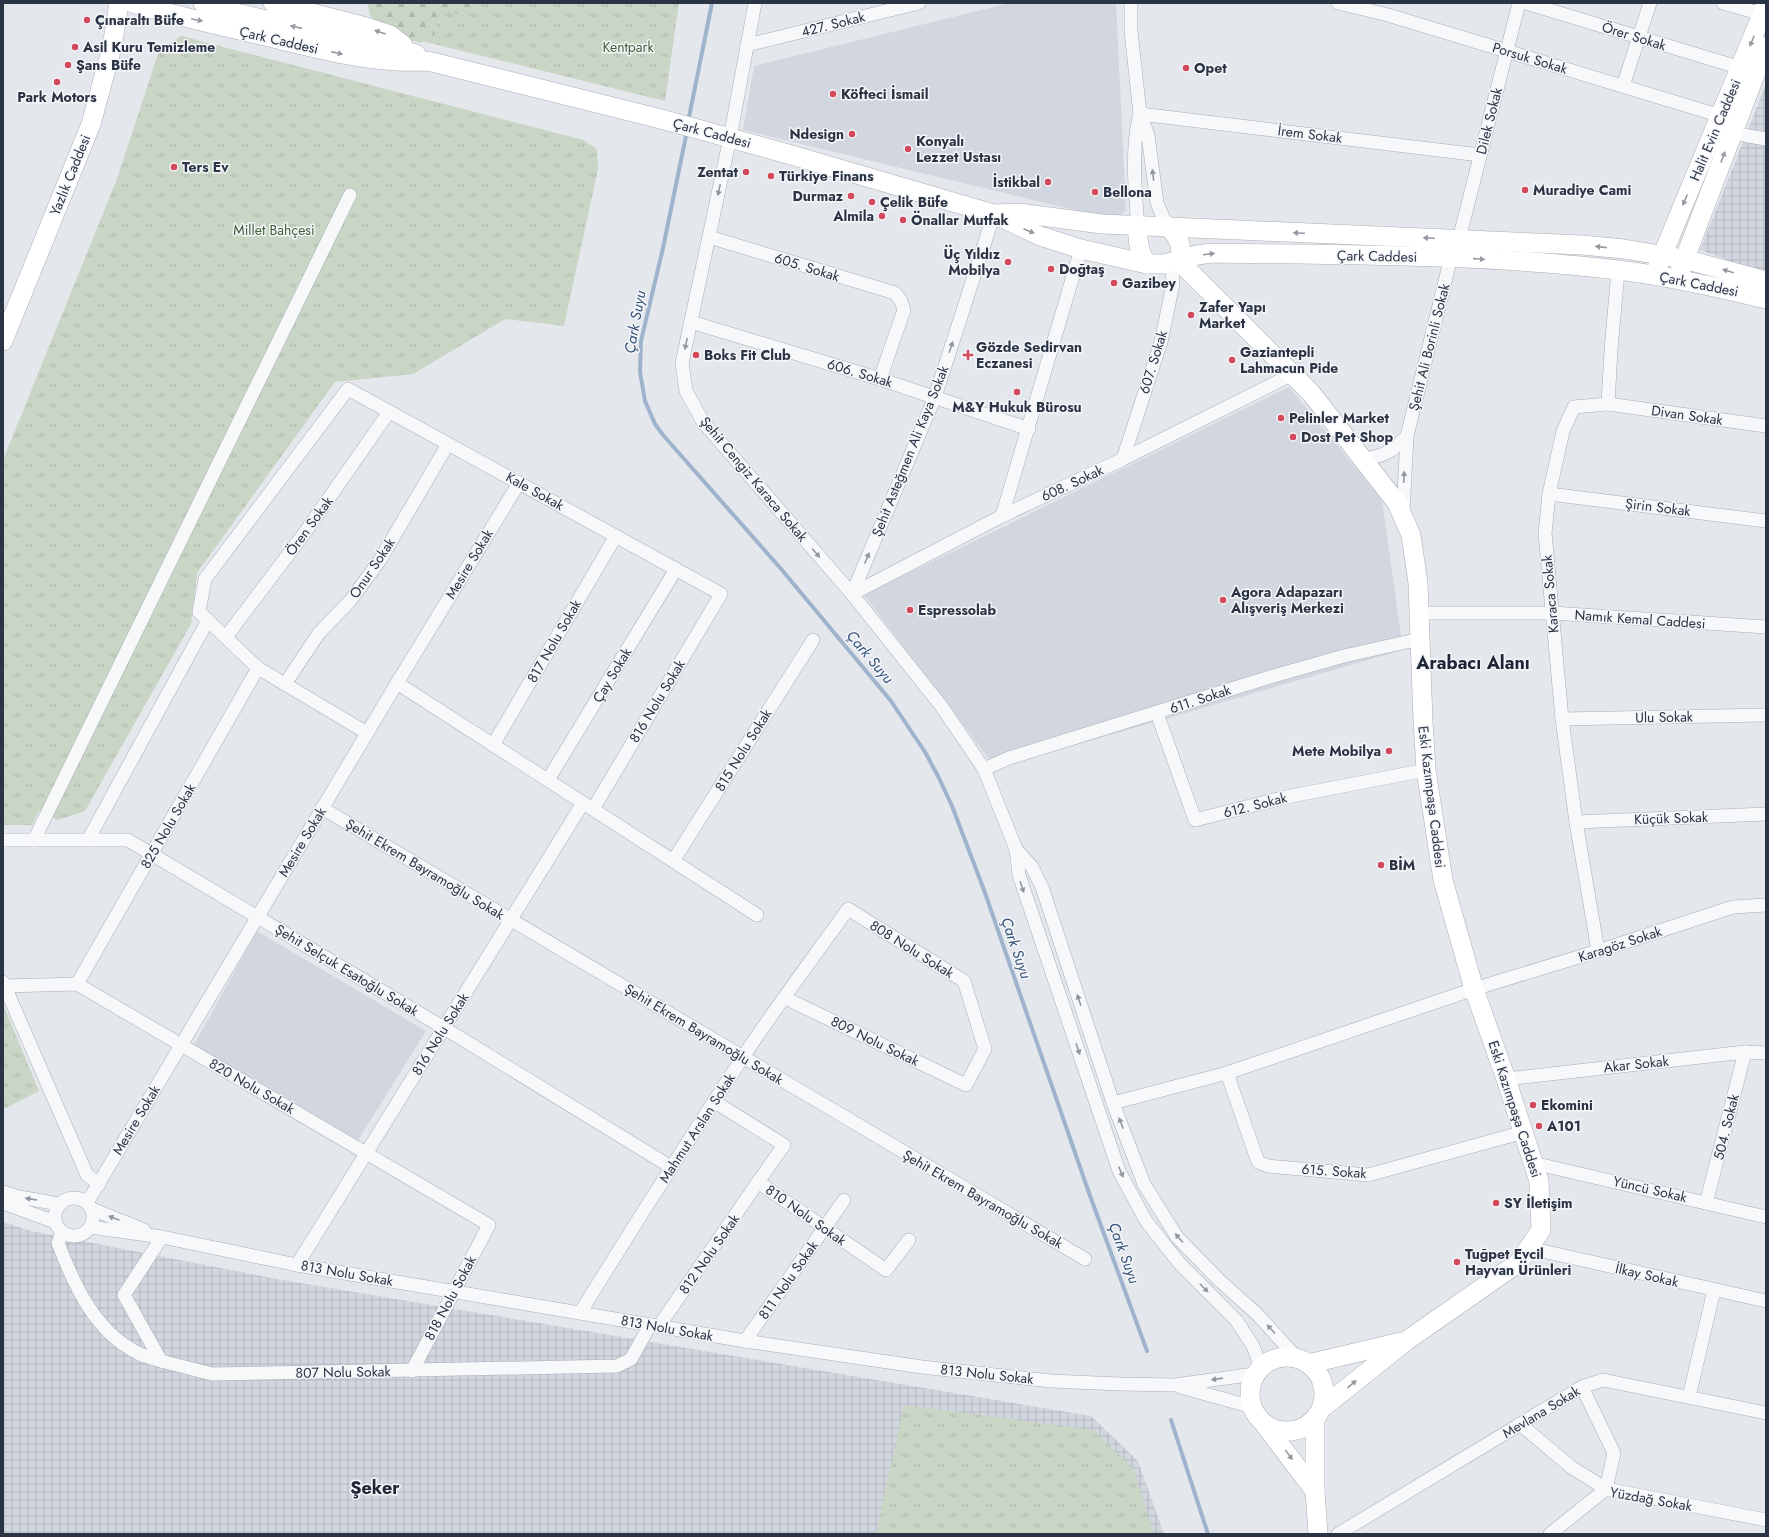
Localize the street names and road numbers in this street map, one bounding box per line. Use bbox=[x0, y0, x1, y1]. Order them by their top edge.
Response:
street label: 427. Sokak bbox=[799, 6, 868, 42]
street label: Örer Sokak bbox=[1599, 17, 1669, 55]
street label: Çark Caddesi bbox=[238, 21, 320, 59]
street label: Porsuk Sokak bbox=[1490, 37, 1571, 79]
street label: Halit Evin Caddesi bbox=[1685, 76, 1745, 184]
street label: Dilek Sokak bbox=[1471, 85, 1507, 157]
street label: Çark Caddesi bbox=[671, 113, 753, 153]
street label: İrem Sokak bbox=[1277, 120, 1344, 148]
street label: Yazlık Caddesi bbox=[45, 132, 95, 218]
street label: Çark Caddesi bbox=[1337, 245, 1417, 267]
street label: 605. Sokak bbox=[772, 248, 843, 287]
street label: Çark Caddesi bbox=[1658, 267, 1740, 301]
street label: Şehit Ali Borinli Sokak bbox=[1404, 281, 1455, 413]
street label: 607. Sokak bbox=[1134, 327, 1172, 396]
street label: 606. Sokak bbox=[825, 354, 896, 393]
street label: Şehit Asteğmen Ali Kaya Sokak bbox=[866, 362, 954, 540]
street label: Divan Sokak bbox=[1650, 400, 1725, 430]
street label: Şehit Cengiz Karaca Sokak bbox=[696, 412, 813, 547]
street label: 608. Sokak bbox=[1038, 459, 1107, 506]
street label: Kale Sokak bbox=[502, 467, 568, 516]
street label: Ören Sokak bbox=[281, 492, 338, 560]
street label: Şirin Sokak bbox=[1624, 493, 1693, 521]
street label: Mesire Sokak bbox=[440, 525, 498, 603]
street label: Onur Sokak bbox=[344, 533, 400, 602]
street label: Karaca Sokak bbox=[1537, 553, 1563, 634]
street label: 817 Nolu Sokak bbox=[522, 595, 586, 686]
street label: Namık Kemal Caddesi bbox=[1574, 604, 1706, 634]
street label: Çay Sokak bbox=[588, 643, 637, 706]
street label: 816 Nolu Sokak bbox=[624, 655, 690, 746]
street label: 611. Sokak bbox=[1167, 679, 1234, 718]
street label: 815 Nolu Sokak bbox=[710, 704, 777, 795]
street label: Ulu Sokak bbox=[1635, 706, 1694, 728]
street label: Eski Kazımpaşa Caddesi bbox=[1413, 725, 1451, 869]
street label: 825 Nolu Sokak bbox=[136, 779, 201, 872]
street label: 612. Sokak bbox=[1221, 787, 1290, 823]
street label: Mesire Sokak bbox=[273, 803, 331, 881]
street label: Küçük Sokak bbox=[1634, 807, 1709, 829]
street label: Şehit Ekrem Bayramoğlu Sokak bbox=[342, 814, 509, 925]
street label: 808 Nolu Sokak bbox=[866, 915, 959, 983]
street label: Şehit Selçuk Esatoğlu Sokak bbox=[272, 919, 423, 1021]
street label: Karagöz Sokak bbox=[1576, 921, 1665, 967]
street label: Şehit Ekrem Bayramoğlu Sokak bbox=[621, 979, 788, 1090]
street label: 816 Nolu Sokak bbox=[407, 988, 474, 1079]
street label: 809 Nolu Sokak bbox=[827, 1011, 923, 1071]
street label: Eski Kazımpaşa Caddesi bbox=[1483, 1038, 1547, 1180]
street label: Akar Sokak bbox=[1602, 1051, 1670, 1077]
street label: 820 Nolu Sokak bbox=[205, 1053, 299, 1119]
street label: Mahmut Arslan Sokak bbox=[654, 1069, 740, 1187]
street label: Mesire Sokak bbox=[107, 1081, 165, 1159]
street label: 504. Sokak bbox=[1708, 1091, 1744, 1162]
street label: Şehit Ekrem Bayramoğlu Sokak bbox=[899, 1145, 1068, 1254]
street label: 615. Sokak bbox=[1301, 1159, 1368, 1183]
street label: Yüncü Sokak bbox=[1611, 1171, 1690, 1207]
street label: 810 Nolu Sokak bbox=[762, 1180, 851, 1251]
street label: 812 Nolu Sokak bbox=[674, 1209, 745, 1298]
street label: 811 Nolu Sokak bbox=[753, 1236, 823, 1323]
street label: 818 Nolu Sokak bbox=[419, 1251, 481, 1344]
street label: 813 Nolu Sokak bbox=[299, 1255, 396, 1291]
street label: İlkay Sokak bbox=[1613, 1258, 1681, 1292]
street label: 813 Nolu Sokak bbox=[619, 1310, 716, 1346]
street label: 813 Nolu Sokak bbox=[939, 1359, 1035, 1389]
street label: 807 Nolu Sokak bbox=[295, 1361, 392, 1383]
street label: Mevlana Sokak bbox=[1499, 1381, 1584, 1443]
street label: Yüzdağ Sokak bbox=[1608, 1482, 1694, 1516]

